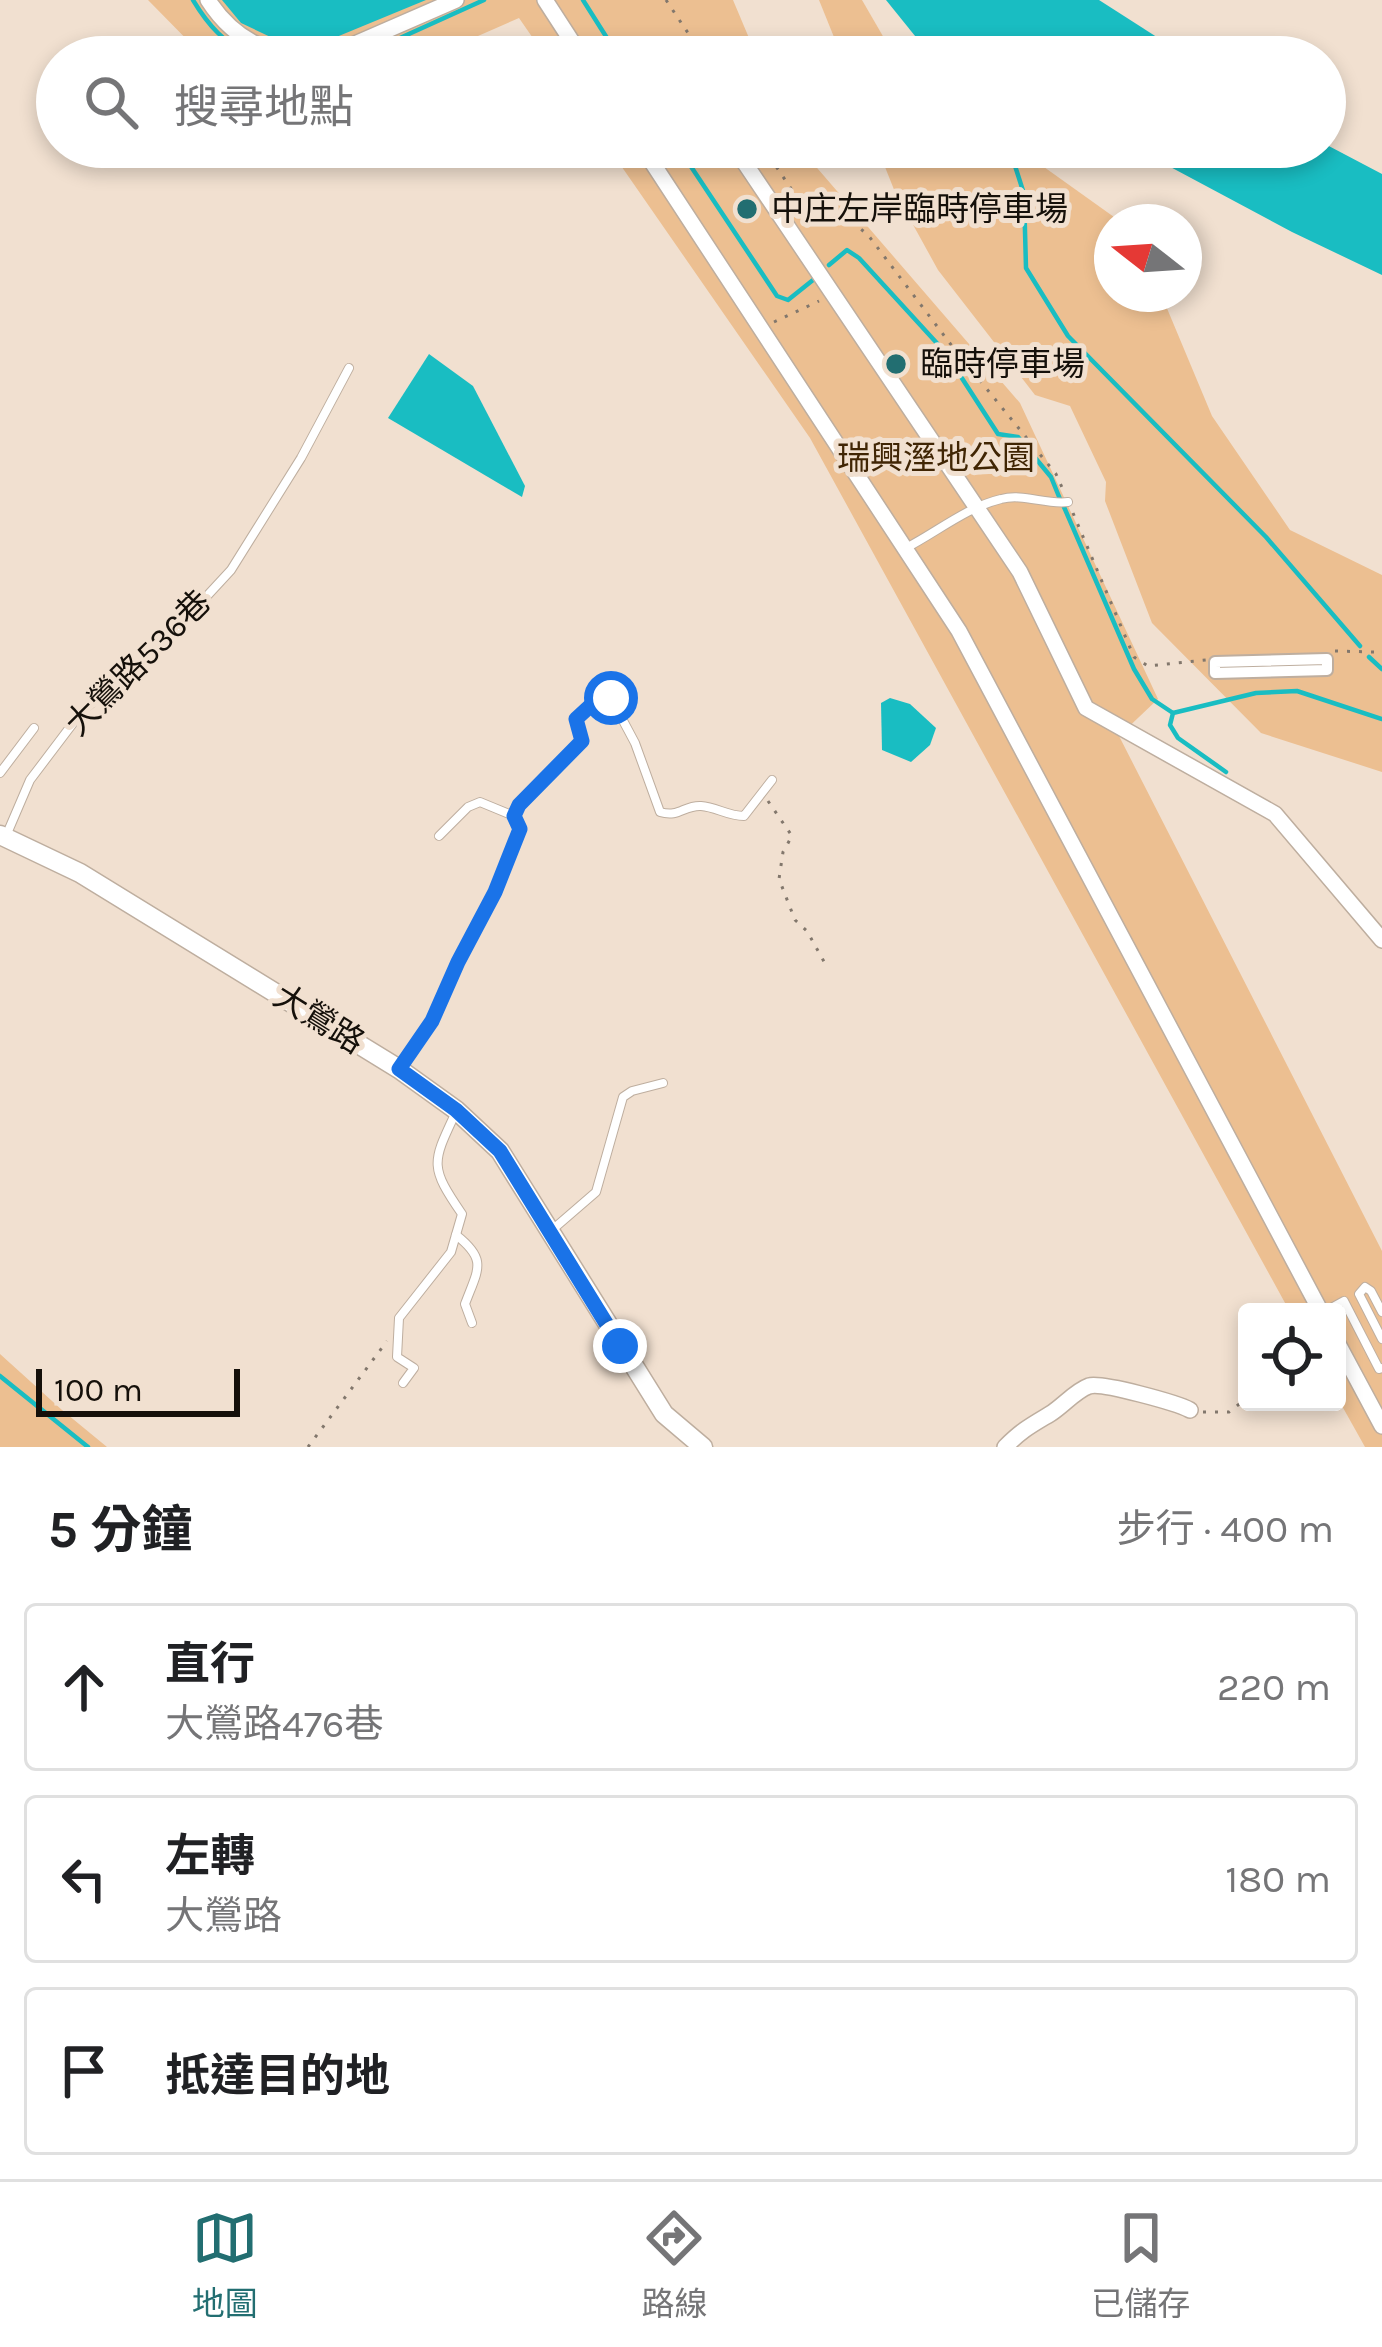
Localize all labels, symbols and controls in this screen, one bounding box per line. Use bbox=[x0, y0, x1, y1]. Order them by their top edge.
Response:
search box bbox=[36, 36, 1346, 168]
icon: search bbox=[78, 69, 144, 135]
text: 搜尋地點 bbox=[174, 81, 354, 133]
place label: 中庄左岸臨時停車場 bbox=[771, 190, 1068, 228]
marker: 中庄左岸臨時停車場 bbox=[734, 196, 760, 222]
north arrow bbox=[1094, 204, 1202, 312]
place label: 臨時停車場 bbox=[920, 345, 1085, 383]
marker: 臨時停車場 bbox=[883, 351, 909, 377]
park label: 瑞興溼地公園 bbox=[837, 439, 1035, 477]
street label: 大鶯路536巷 bbox=[58, 583, 218, 743]
route start bbox=[584, 671, 638, 725]
street label: 大鶯路 bbox=[267, 977, 371, 1061]
map controls bbox=[1238, 1303, 1346, 1411]
button: locate bbox=[1238, 1303, 1346, 1411]
route end bbox=[593, 1319, 647, 1373]
scale bar bbox=[36, 1363, 240, 1416]
text: 100 m bbox=[54, 1371, 143, 1409]
text: 5 分鐘 bbox=[48, 1500, 193, 1560]
text: 步行 · 400 m bbox=[1117, 1506, 1334, 1552]
text: 直行 bbox=[165, 1638, 255, 1690]
icon: ahead bbox=[51, 1654, 117, 1720]
text: 220 m bbox=[1217, 1664, 1331, 1710]
text: 大鶯路476巷 bbox=[165, 1701, 383, 1747]
text: 左轉 bbox=[165, 1830, 255, 1882]
icon: left bbox=[51, 1846, 117, 1912]
text: 180 m bbox=[1225, 1856, 1331, 1902]
text: 大鶯路 bbox=[165, 1893, 282, 1939]
icon: arrive bbox=[51, 2038, 117, 2104]
text: 抵達目的地 bbox=[165, 2050, 390, 2102]
tab: 地圖 bbox=[192, 2205, 258, 2325]
tab: 路線 bbox=[641, 2205, 707, 2325]
tab: 已儲存 bbox=[1091, 2205, 1190, 2325]

